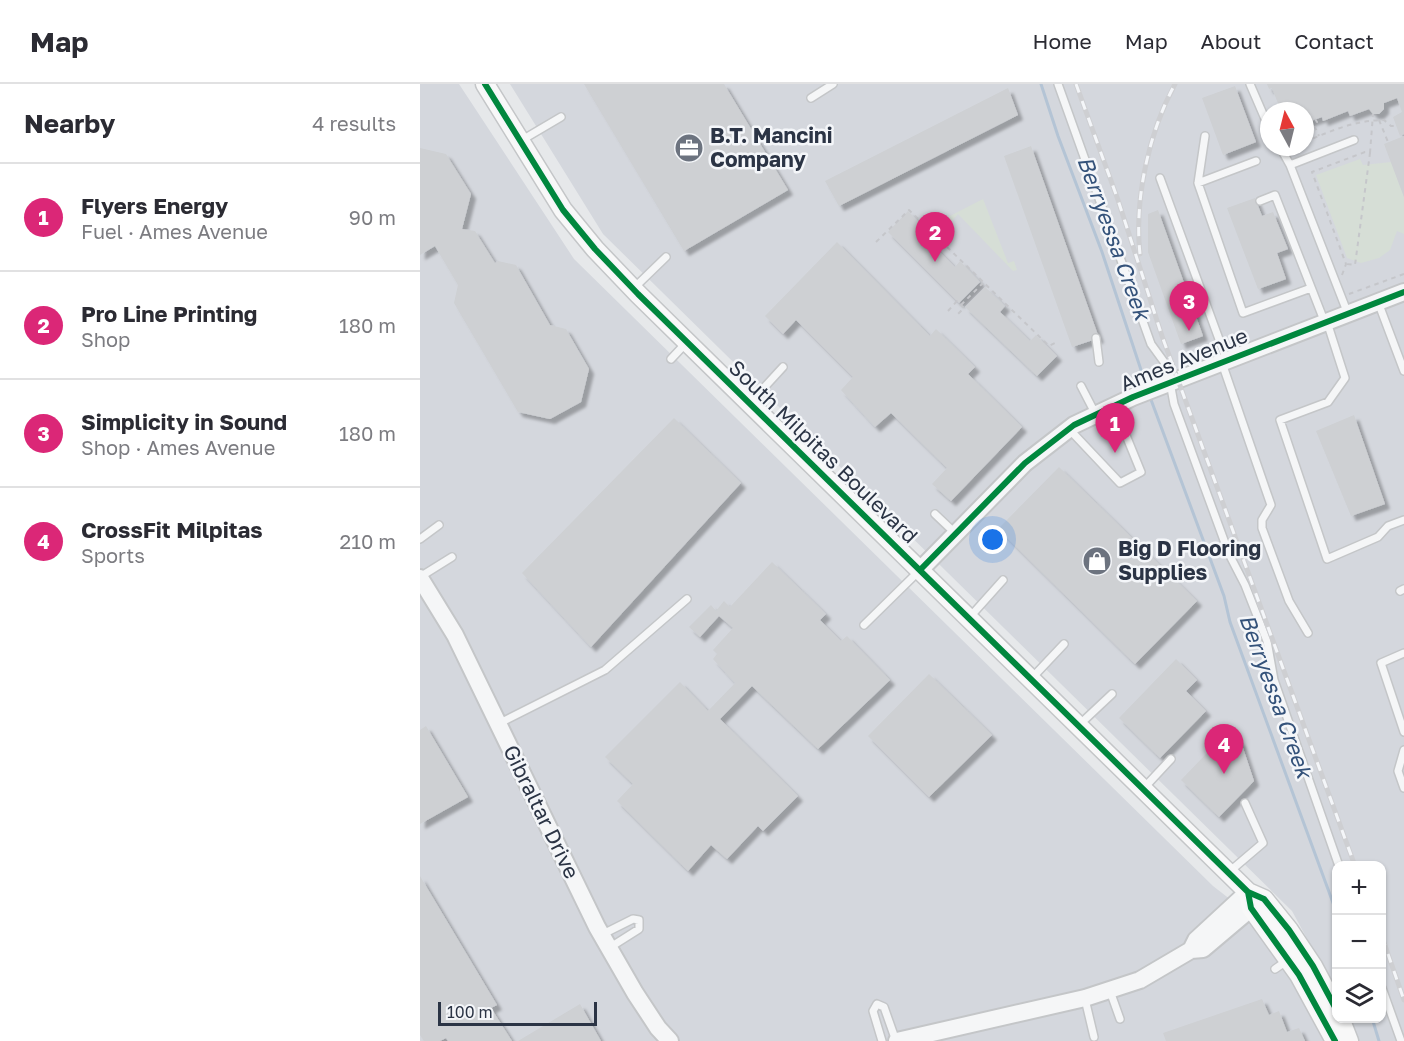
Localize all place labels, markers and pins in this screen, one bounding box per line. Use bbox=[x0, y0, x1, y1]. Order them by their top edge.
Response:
place label: B.T. Mancini Company bbox=[710, 122, 833, 172]
office icon: B.T. Mancini Company bbox=[673, 132, 705, 164]
pin: 2 bbox=[916, 212, 954, 262]
pin: 3 bbox=[1170, 282, 1208, 331]
pin: 1 bbox=[1096, 404, 1134, 453]
place label: Big D Flooring Supplies bbox=[1118, 535, 1261, 585]
shop icon: Big D Flooring Supplies bbox=[1081, 545, 1113, 577]
pin: 4 bbox=[1204, 724, 1244, 774]

